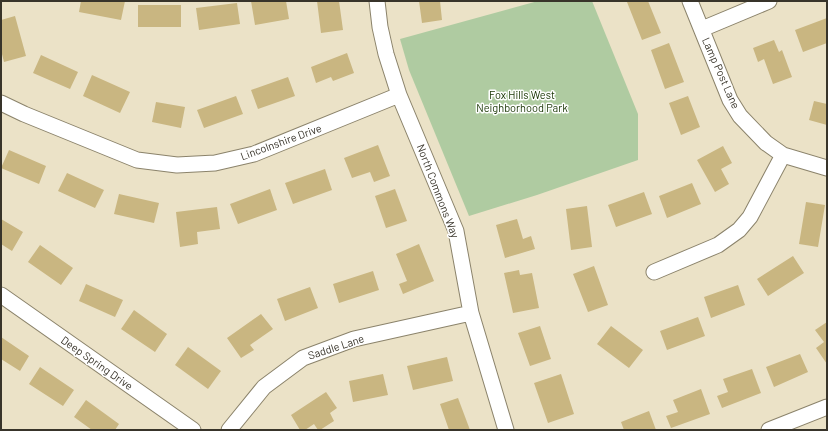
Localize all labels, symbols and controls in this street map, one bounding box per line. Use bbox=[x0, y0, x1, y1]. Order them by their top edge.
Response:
street label: Lamp Post Lane bbox=[700, 35, 743, 111]
park label: Fox Hills West Neighborhood Park bbox=[476, 88, 568, 114]
street label: Lincolnshire Drive bbox=[238, 121, 323, 162]
street label: North Commons Way bbox=[415, 142, 462, 240]
street label: Saddle Lane bbox=[306, 331, 366, 362]
street label: Deep Spring Drive bbox=[59, 333, 136, 392]

